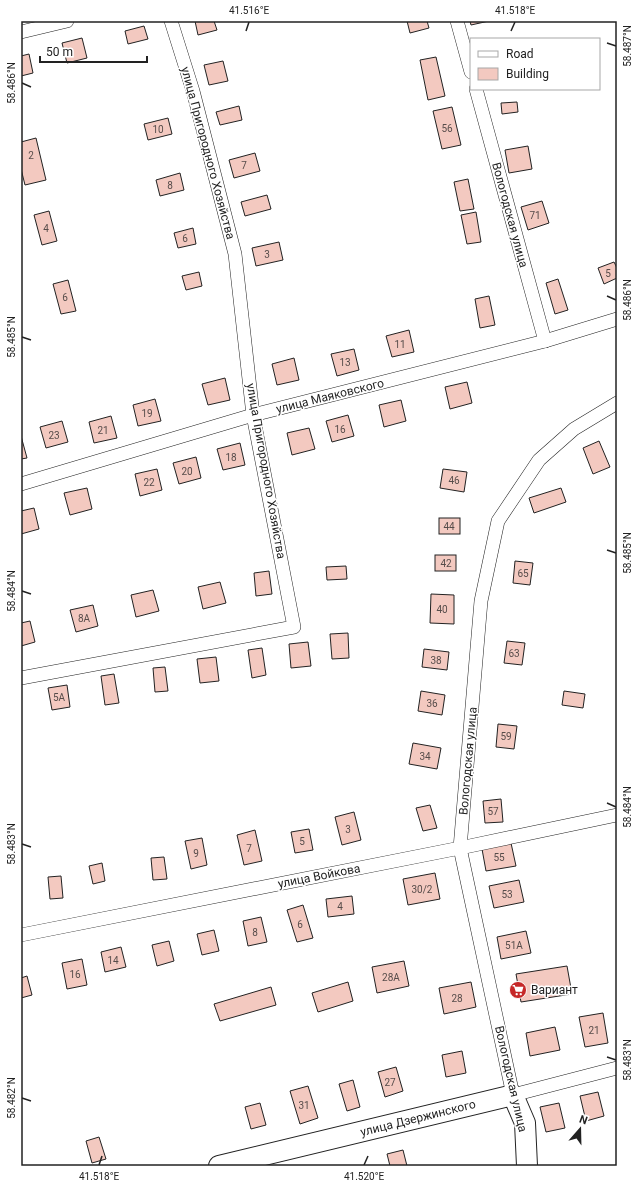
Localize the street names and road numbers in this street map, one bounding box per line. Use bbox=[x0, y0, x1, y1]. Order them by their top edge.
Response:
street label: улица Пригородного Хозяйства bbox=[178, 65, 238, 241]
street label: Вологодская улица bbox=[489, 161, 531, 269]
street label: улица Маяковского bbox=[275, 376, 386, 416]
street label: улица Пригородного Хозяйства bbox=[244, 382, 288, 560]
street label: Вологодская улица bbox=[456, 706, 480, 816]
street label: улица Войкова bbox=[277, 861, 361, 891]
street label: Вологодская улица bbox=[492, 1025, 530, 1133]
street label: улица Дзержинского bbox=[359, 1097, 477, 1139]

